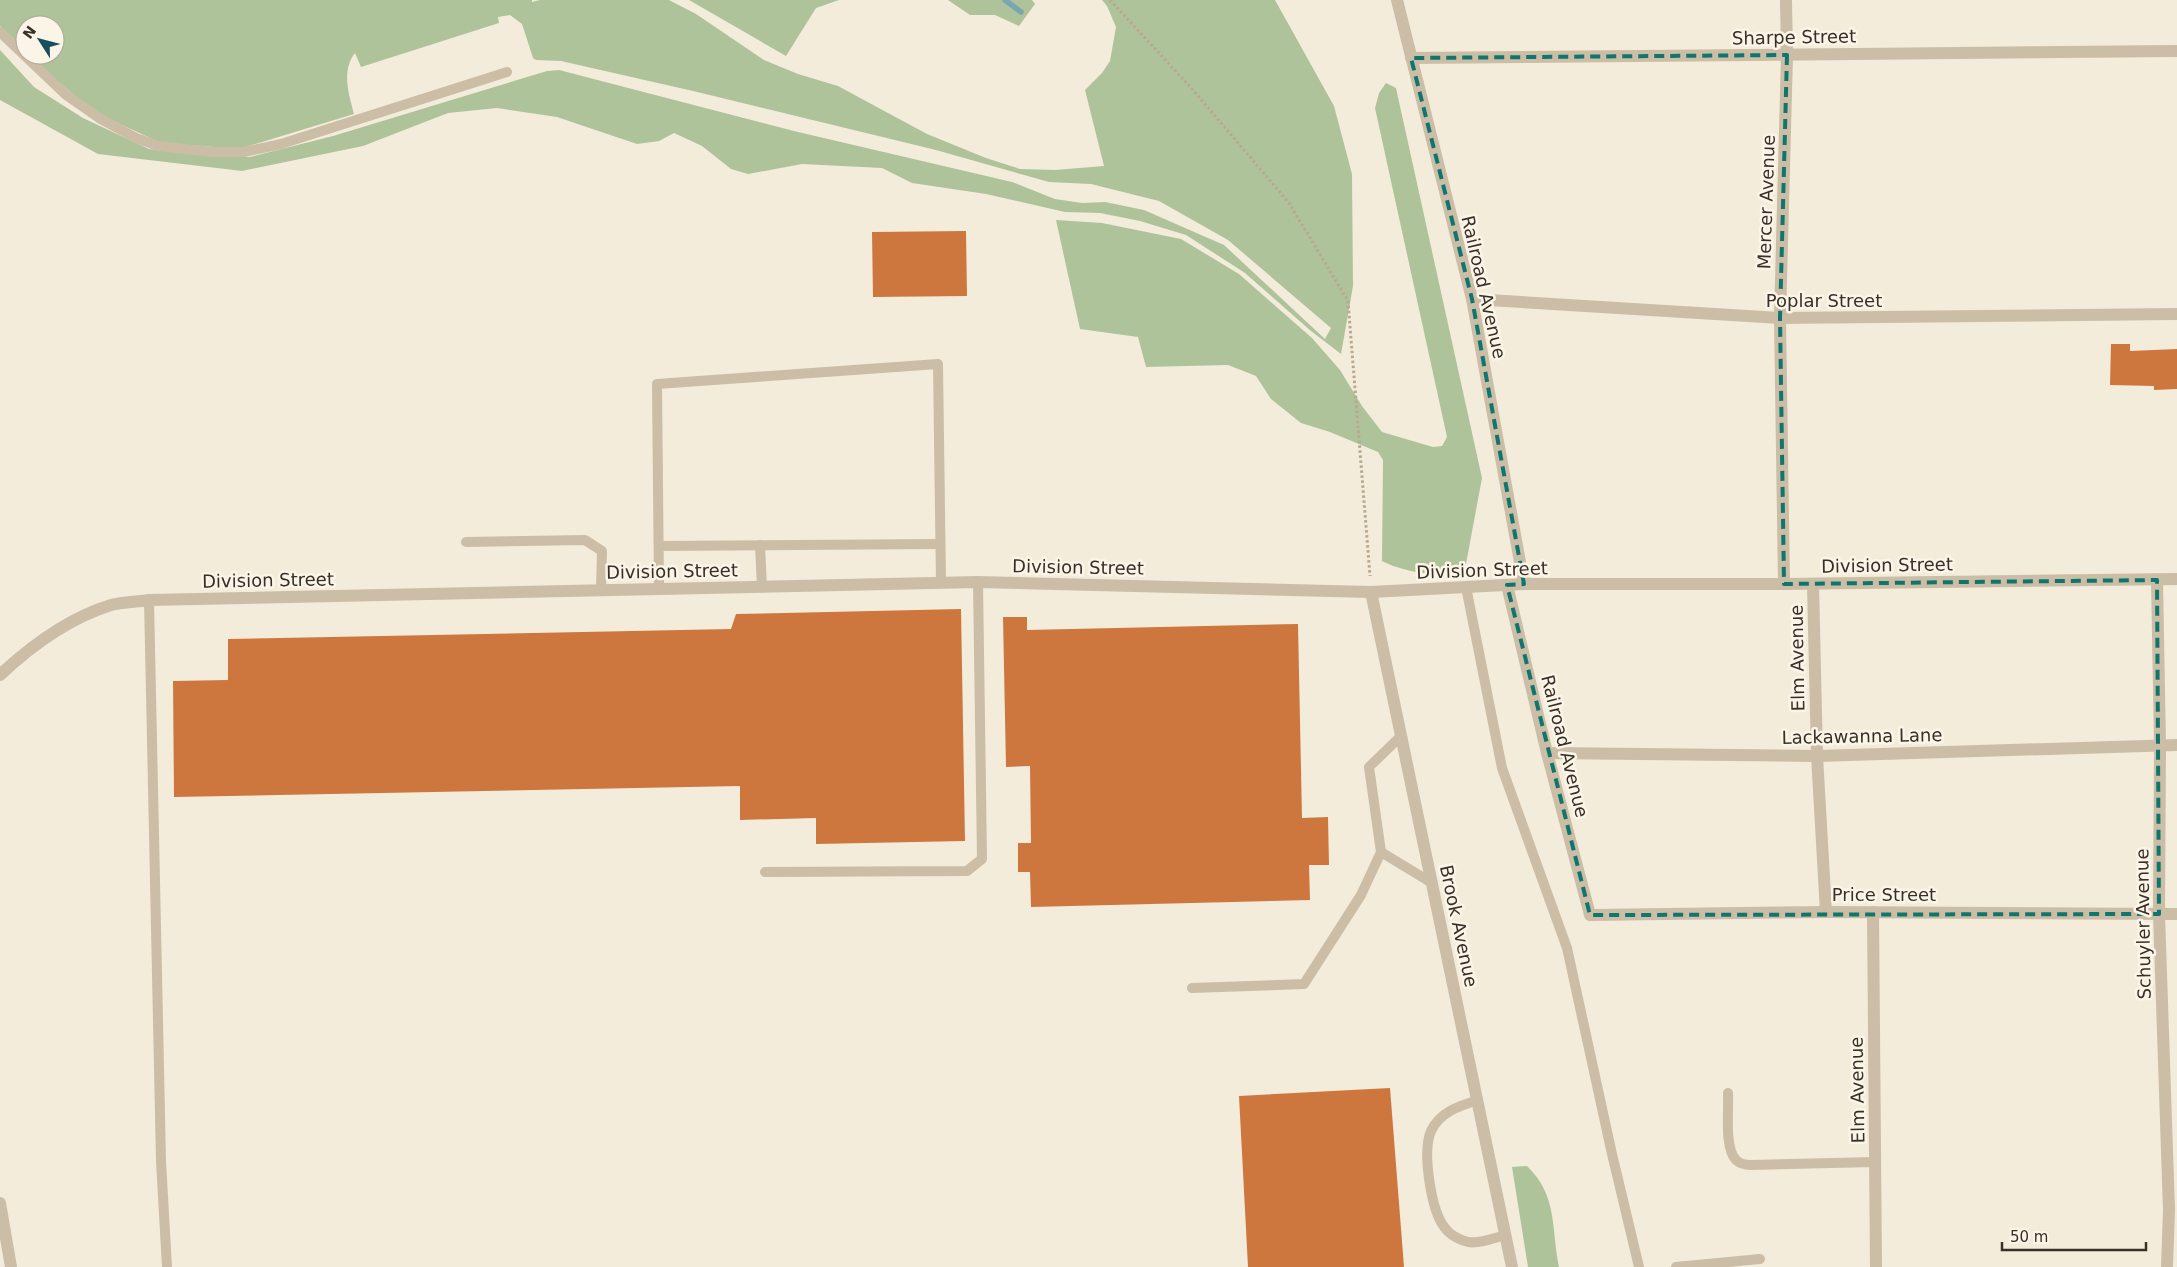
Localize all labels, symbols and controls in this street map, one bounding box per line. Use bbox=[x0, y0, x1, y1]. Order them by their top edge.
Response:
north arrow bbox=[15, 15, 65, 65]
text: N bbox=[20, 23, 39, 42]
street label: Sharpe Street bbox=[1732, 25, 1856, 49]
street label: Mercer Avenue bbox=[1753, 134, 1779, 270]
street label: Railroad Avenue bbox=[1457, 213, 1511, 361]
street label: Poplar Street bbox=[1766, 290, 1882, 311]
street label: Division Street bbox=[1821, 553, 1953, 577]
street label: Division Street bbox=[1012, 555, 1144, 579]
street label: Division Street bbox=[1416, 557, 1548, 583]
street label: Division Street bbox=[606, 559, 738, 583]
street label: Division Street bbox=[202, 568, 334, 592]
street label: Elm Avenue bbox=[1786, 605, 1808, 711]
street label: Railroad Avenue bbox=[1537, 673, 1593, 819]
street label: Lackawanna Lane bbox=[1781, 724, 1943, 748]
street label: Schuyler Avenue bbox=[2131, 848, 2155, 1000]
street label: Brook Avenue bbox=[1436, 863, 1482, 989]
street label: Price Street bbox=[1832, 884, 1936, 905]
street label: Elm Avenue bbox=[1846, 1037, 1868, 1143]
scale bar bbox=[2002, 1220, 2146, 1252]
text: 50 m bbox=[2010, 1228, 2048, 1246]

